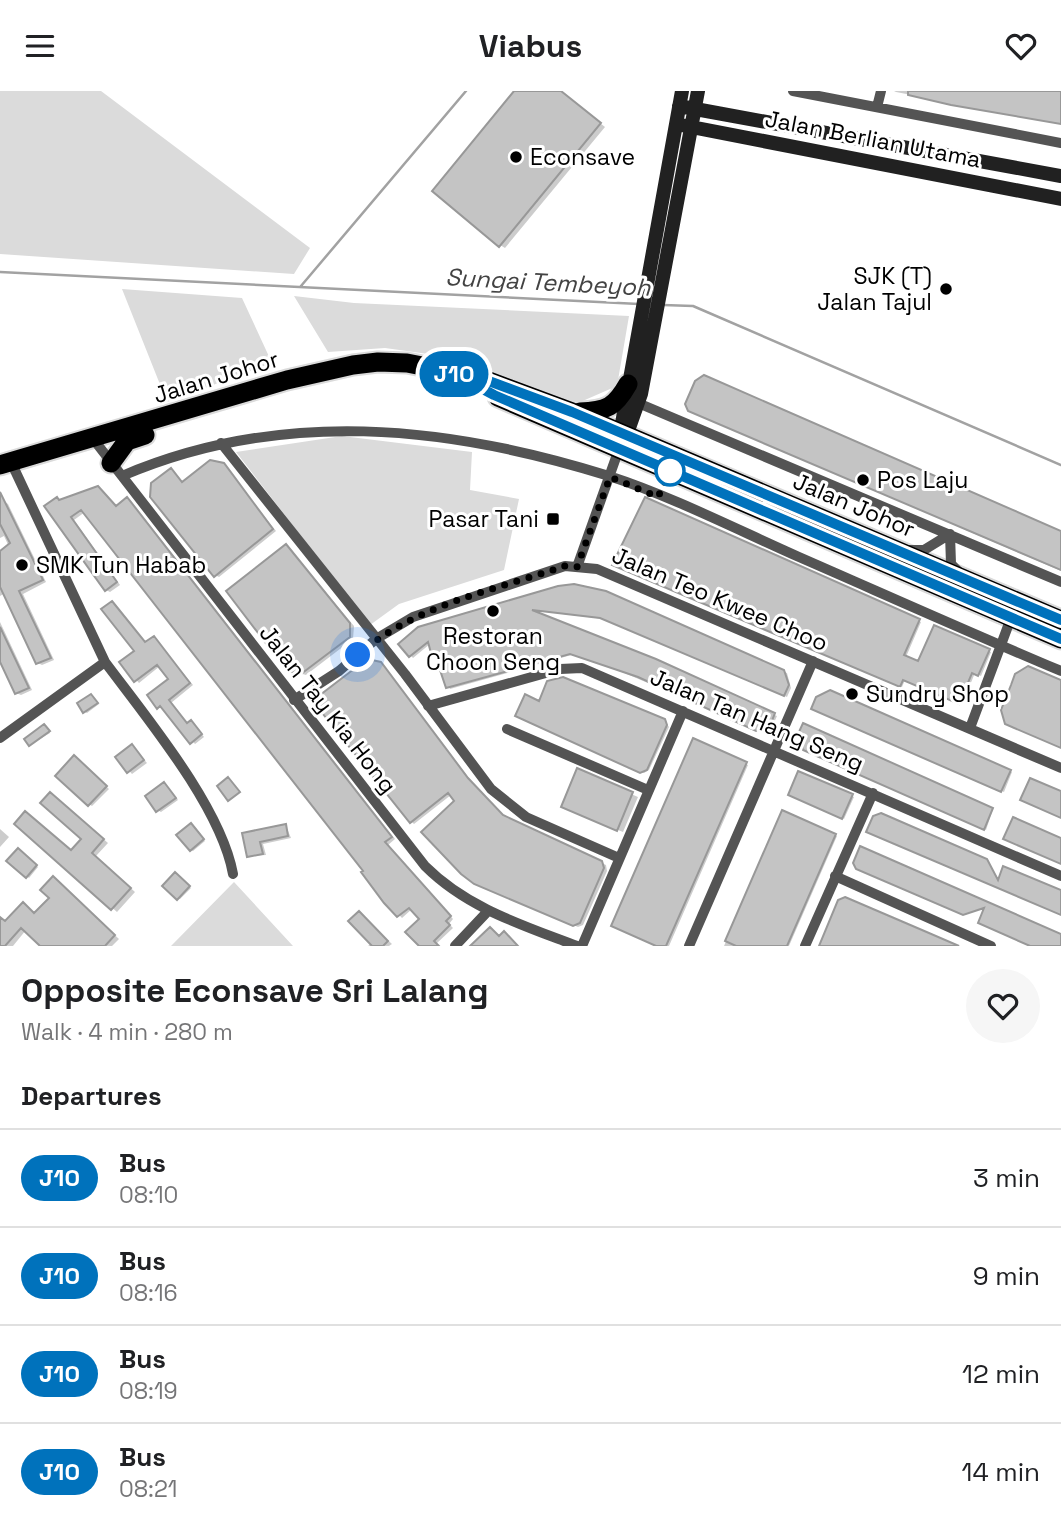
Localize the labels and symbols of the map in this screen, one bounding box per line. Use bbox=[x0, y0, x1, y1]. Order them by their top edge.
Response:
street label: Jalan Berlian Utama bbox=[763, 103, 983, 175]
place label: Econsave bbox=[530, 142, 635, 172]
marker: Econsave bbox=[508, 149, 524, 165]
water label: Sungai Tembeyoh bbox=[445, 261, 653, 303]
place label: SJK (T) Jalan Tajul bbox=[817, 261, 932, 317]
marker: SJK (T) Jalan Tajul bbox=[938, 281, 954, 297]
street label: Jalan Johor bbox=[150, 344, 282, 410]
line badge: J10 bbox=[414, 351, 494, 397]
unlabelled marker bbox=[655, 456, 685, 486]
place label: Pos Laju bbox=[877, 465, 968, 495]
street label: Jalan Johor bbox=[789, 466, 919, 544]
marker: Pos Laju bbox=[855, 472, 871, 488]
place label: Pasar Tani bbox=[429, 504, 539, 534]
marker: Pasar Tani bbox=[545, 511, 561, 527]
street label: Jalan Teo Kwee Choo bbox=[607, 540, 833, 658]
place label: SMK Tun Habab bbox=[36, 550, 206, 580]
marker: SMK Tun Habab bbox=[14, 557, 30, 573]
marker: Restoran Choon Seng bbox=[485, 603, 501, 619]
street label: Jalan Tay Kia Hong bbox=[253, 619, 403, 799]
place label: Restoran Choon Seng bbox=[426, 621, 560, 677]
your location bbox=[340, 637, 375, 672]
street label: Jalan Tan Hang Seng bbox=[646, 661, 868, 779]
place label: Sundry Shop bbox=[866, 679, 1009, 709]
marker: Sundry Shop bbox=[844, 686, 860, 702]

